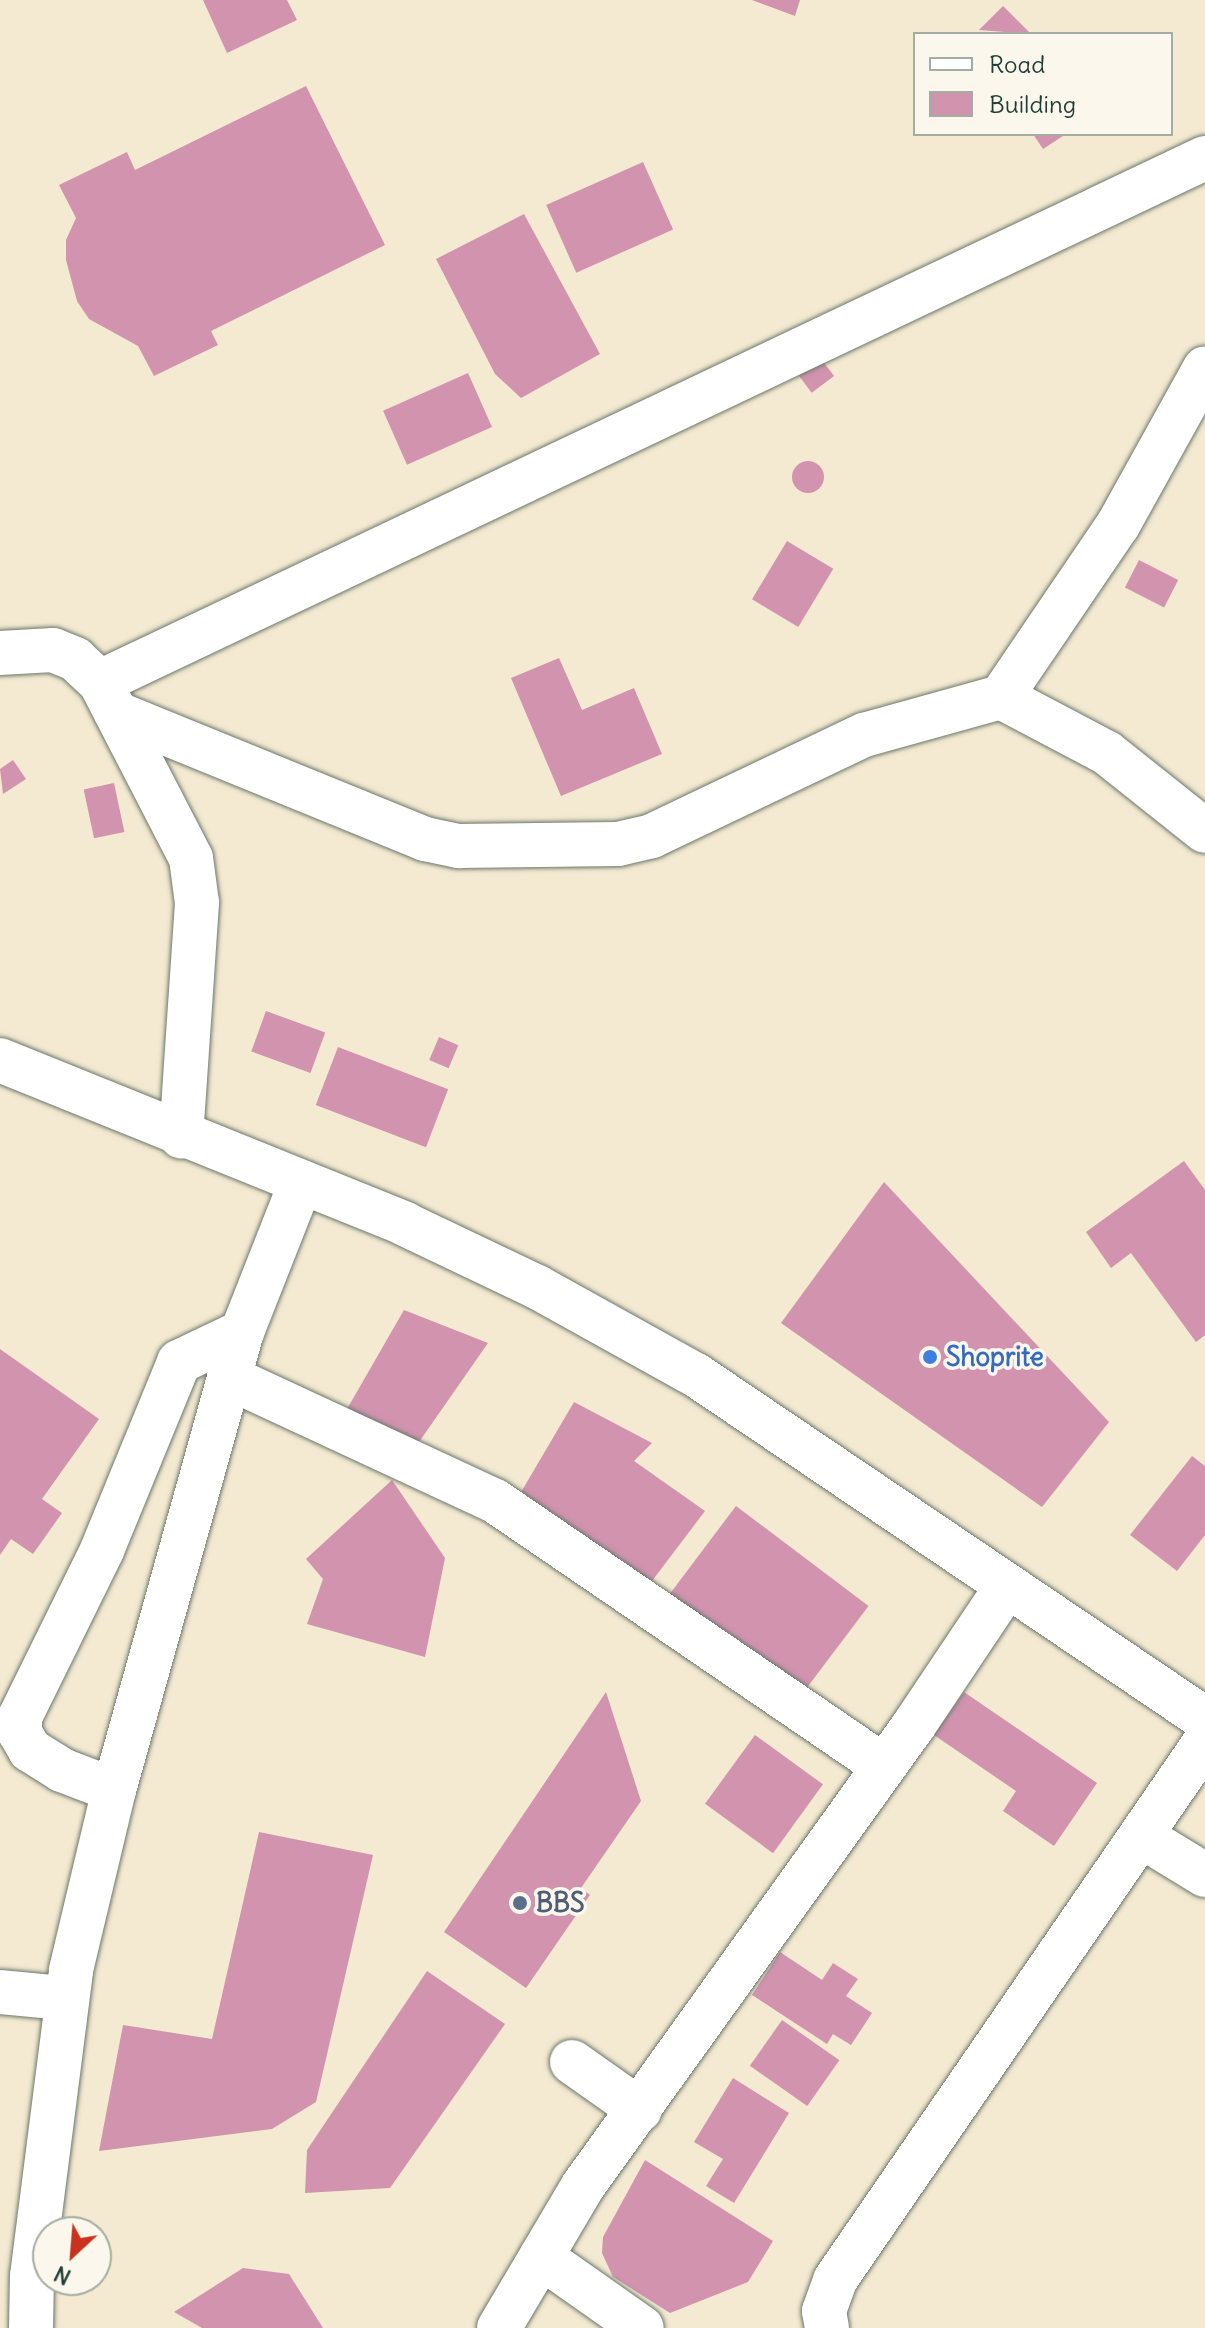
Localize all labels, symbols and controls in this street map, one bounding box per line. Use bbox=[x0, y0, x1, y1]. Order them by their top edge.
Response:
legend bbox=[913, 32, 1173, 136]
text: Road bbox=[989, 49, 1045, 79]
text: Building bbox=[989, 89, 1076, 119]
place label: Shoprite bbox=[946, 1341, 1044, 1373]
marker: Shoprite bbox=[921, 1348, 939, 1366]
place label: BBS bbox=[536, 1887, 585, 1919]
marker: BBS bbox=[511, 1894, 529, 1912]
north arrow bbox=[32, 2216, 112, 2296]
text: N bbox=[49, 2260, 75, 2292]

